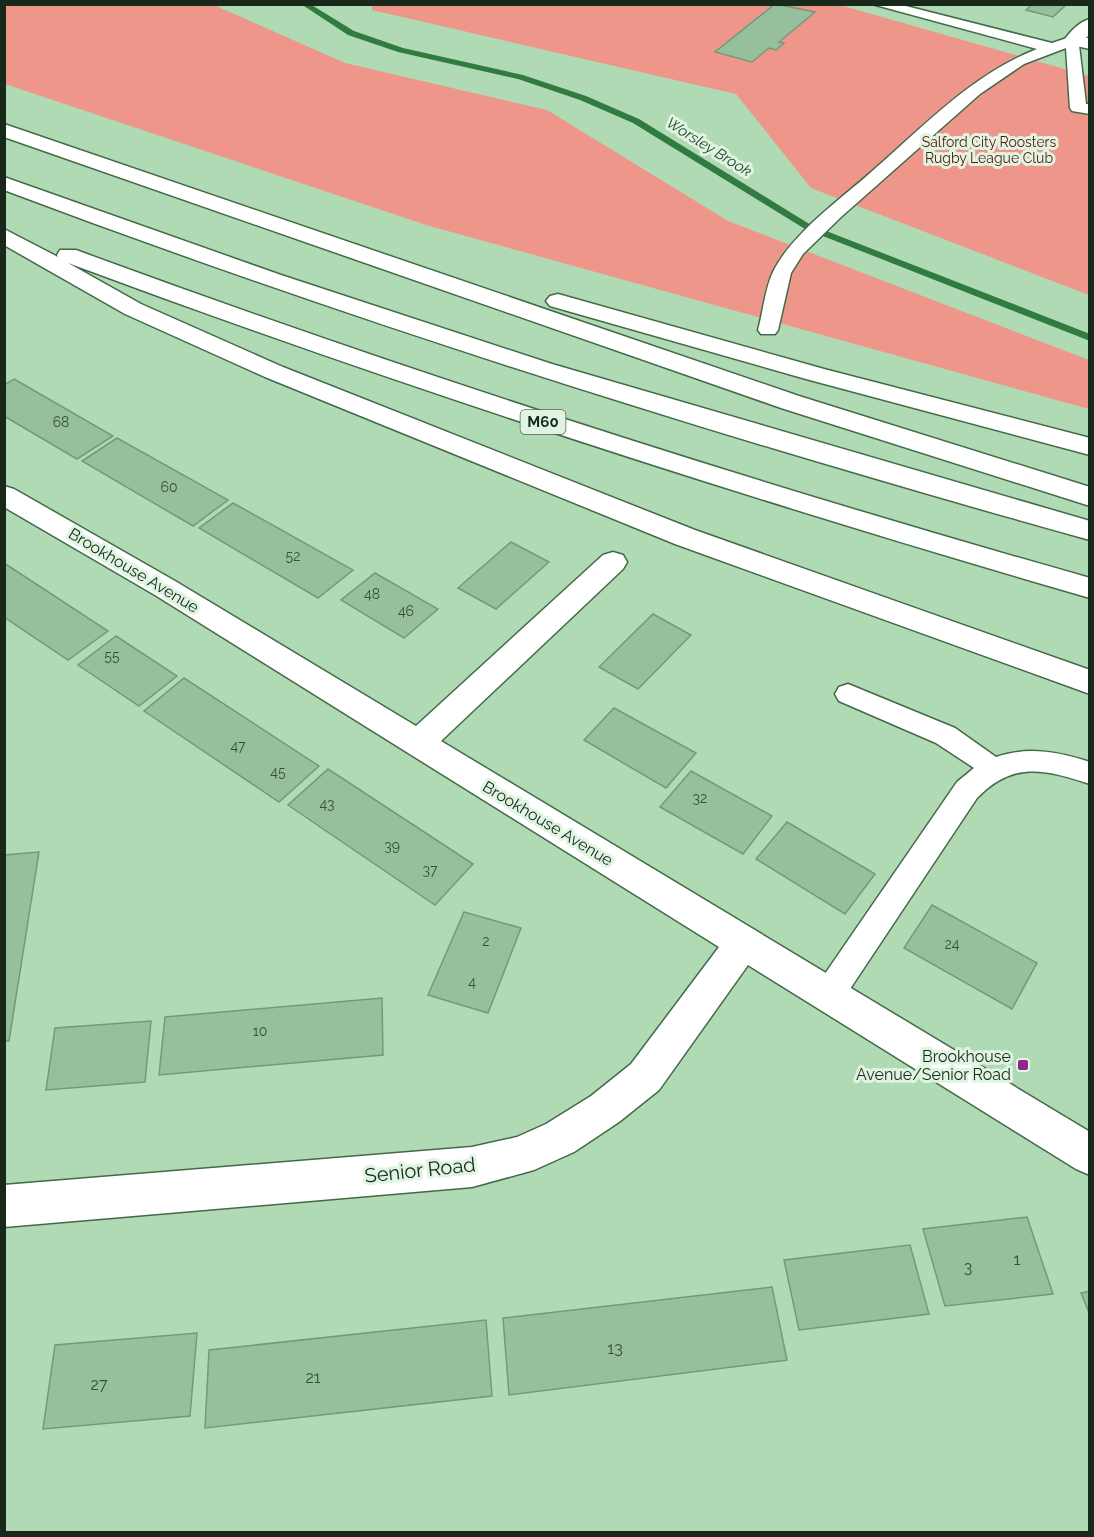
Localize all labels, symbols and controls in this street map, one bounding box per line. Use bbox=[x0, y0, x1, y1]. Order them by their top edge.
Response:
water label: Worsley Brook bbox=[663, 114, 755, 180]
park label: Salford City Roosters Rugby League Club bbox=[922, 134, 1057, 166]
road number: M60 bbox=[520, 410, 566, 434]
house number: 68 bbox=[53, 414, 69, 430]
house number: 60 bbox=[160, 479, 178, 495]
street label: Brookhouse Avenue bbox=[65, 524, 202, 617]
house number: 52 bbox=[286, 548, 300, 564]
house number: 48 bbox=[364, 586, 380, 602]
house number: 46 bbox=[398, 603, 414, 619]
house number: 55 bbox=[104, 648, 120, 664]
house number: 47 bbox=[230, 738, 246, 754]
house number: 45 bbox=[270, 764, 286, 780]
street label: Brookhouse Avenue bbox=[479, 777, 616, 870]
house number: 32 bbox=[693, 790, 707, 806]
house number: 43 bbox=[319, 796, 335, 812]
house number: 39 bbox=[384, 838, 400, 854]
house number: 37 bbox=[423, 862, 438, 878]
house number: 2 bbox=[482, 933, 490, 949]
house number: 24 bbox=[945, 936, 960, 952]
house number: 4 bbox=[468, 974, 476, 990]
house number: 10 bbox=[253, 1023, 267, 1039]
place label: Brookhouse Avenue/Senior Road bbox=[856, 1047, 1011, 1084]
marker: Brookhouse Avenue/Senior Road bbox=[1016, 1058, 1030, 1072]
street label: Senior Road bbox=[363, 1152, 477, 1188]
house number: 1 bbox=[1014, 1250, 1021, 1269]
house number: 3 bbox=[964, 1258, 972, 1277]
house number: 13 bbox=[607, 1339, 623, 1358]
house number: 21 bbox=[305, 1368, 321, 1387]
house number: 27 bbox=[91, 1375, 108, 1394]

